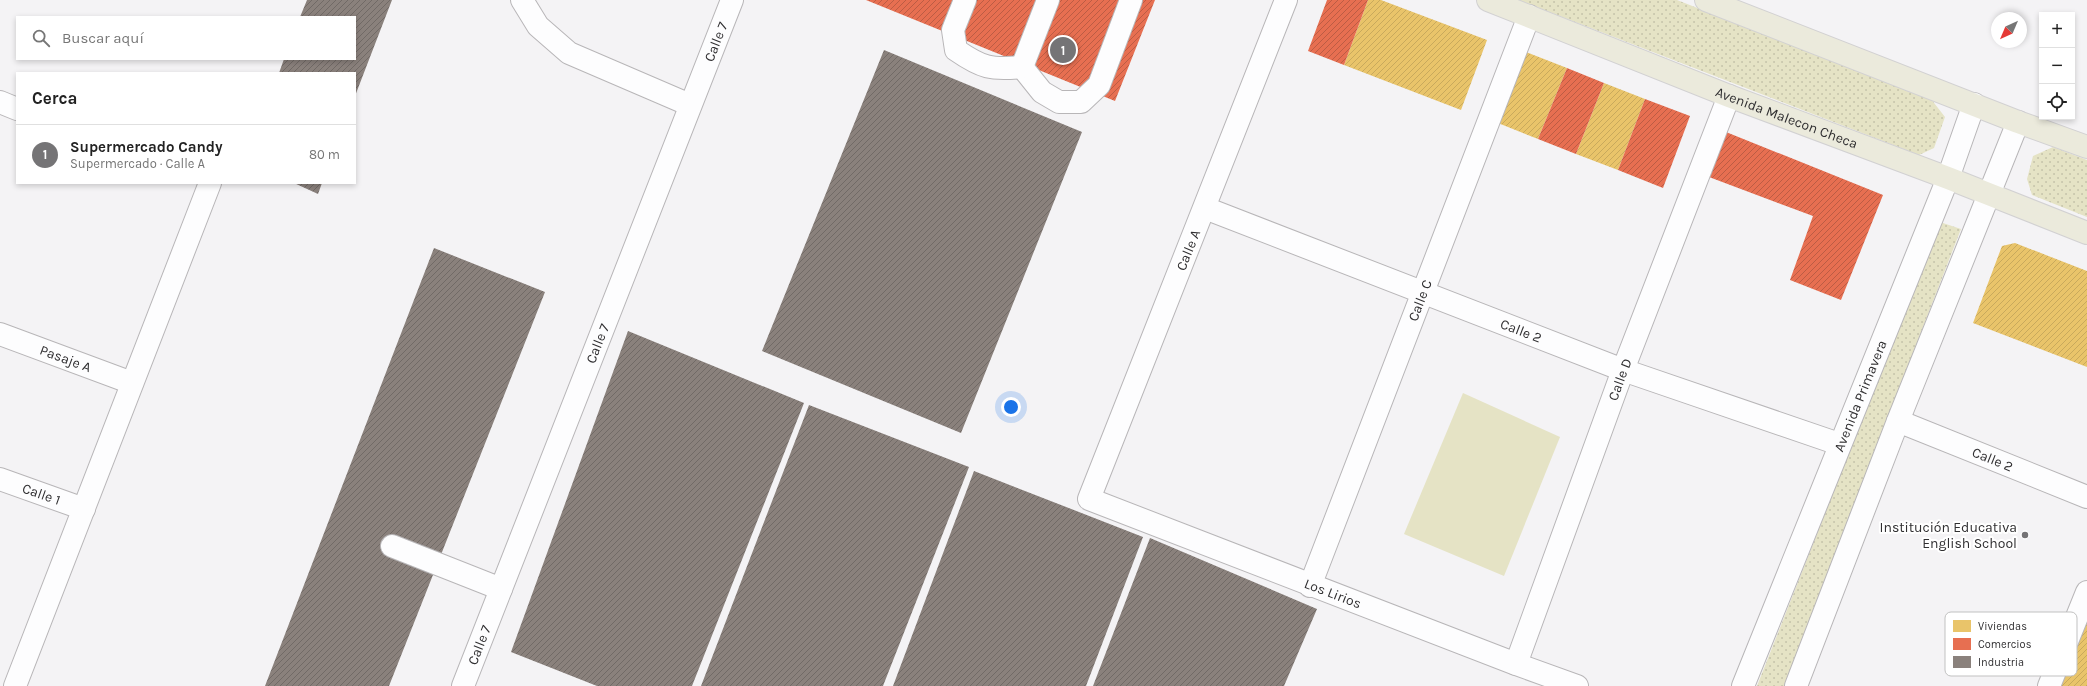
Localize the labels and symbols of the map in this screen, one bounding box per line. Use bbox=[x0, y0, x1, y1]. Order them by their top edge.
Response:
north arrow bbox=[1991, 12, 2027, 48]
street label: Calle 7 bbox=[701, 19, 732, 64]
pin: 1 bbox=[1050, 35, 1076, 65]
street label: Avenida Malecon Checa bbox=[1713, 83, 1860, 152]
street label: Calle A bbox=[1173, 227, 1204, 273]
street label: Calle C bbox=[1405, 277, 1436, 324]
street label: Calle 2 bbox=[1498, 315, 1544, 347]
street label: Calle 7 bbox=[582, 321, 613, 366]
street label: Avenida Primavera bbox=[1830, 338, 1891, 454]
street label: Pasaje A bbox=[37, 342, 93, 376]
street label: Calle D bbox=[1605, 356, 1636, 403]
your location bbox=[1001, 397, 1021, 417]
street label: Calle 2 bbox=[1969, 444, 2015, 475]
street label: Calle 1 bbox=[20, 480, 63, 509]
place label: Institución Educativa English School bbox=[1880, 519, 2017, 552]
marker: Institución Educativa English School bbox=[2020, 530, 2030, 540]
street label: Los Lirios bbox=[1302, 575, 1364, 612]
legend bbox=[1945, 612, 2077, 676]
text: Viviendas bbox=[1978, 620, 2027, 633]
street label: Calle 7 bbox=[464, 623, 495, 668]
text: Comercios bbox=[1978, 638, 2032, 651]
text: Industria bbox=[1978, 656, 2024, 669]

